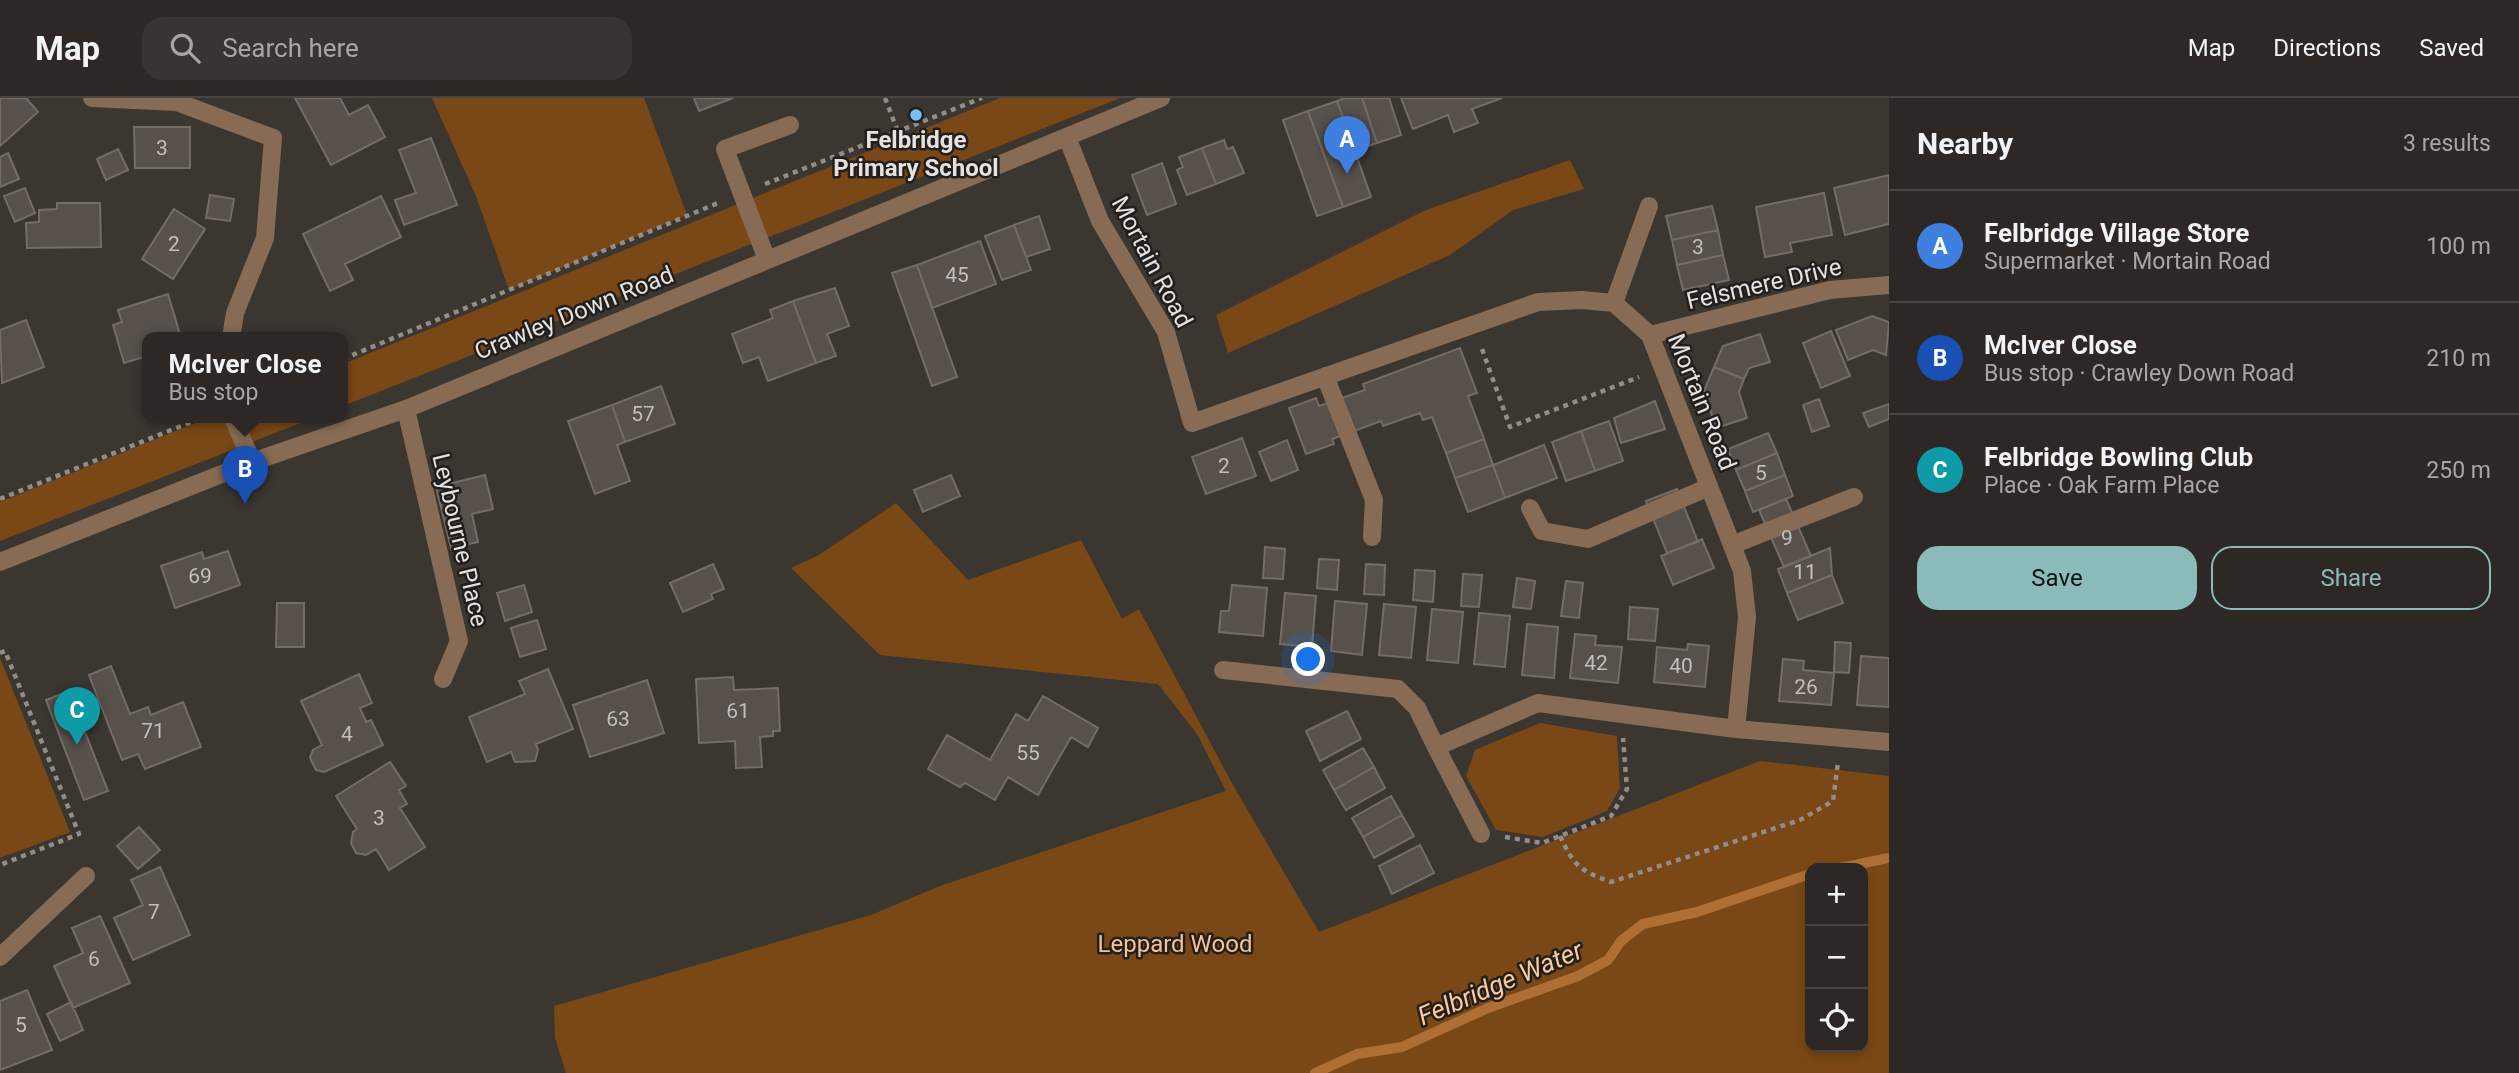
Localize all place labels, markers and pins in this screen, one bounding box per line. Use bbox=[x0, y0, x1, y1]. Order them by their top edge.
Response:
marker: Felbridge Primary School bbox=[908, 107, 924, 123]
pin: A bbox=[1324, 116, 1370, 174]
place label: Felbridge Primary School bbox=[833, 126, 999, 182]
pin: B bbox=[222, 446, 268, 504]
pin: C bbox=[54, 687, 100, 745]

